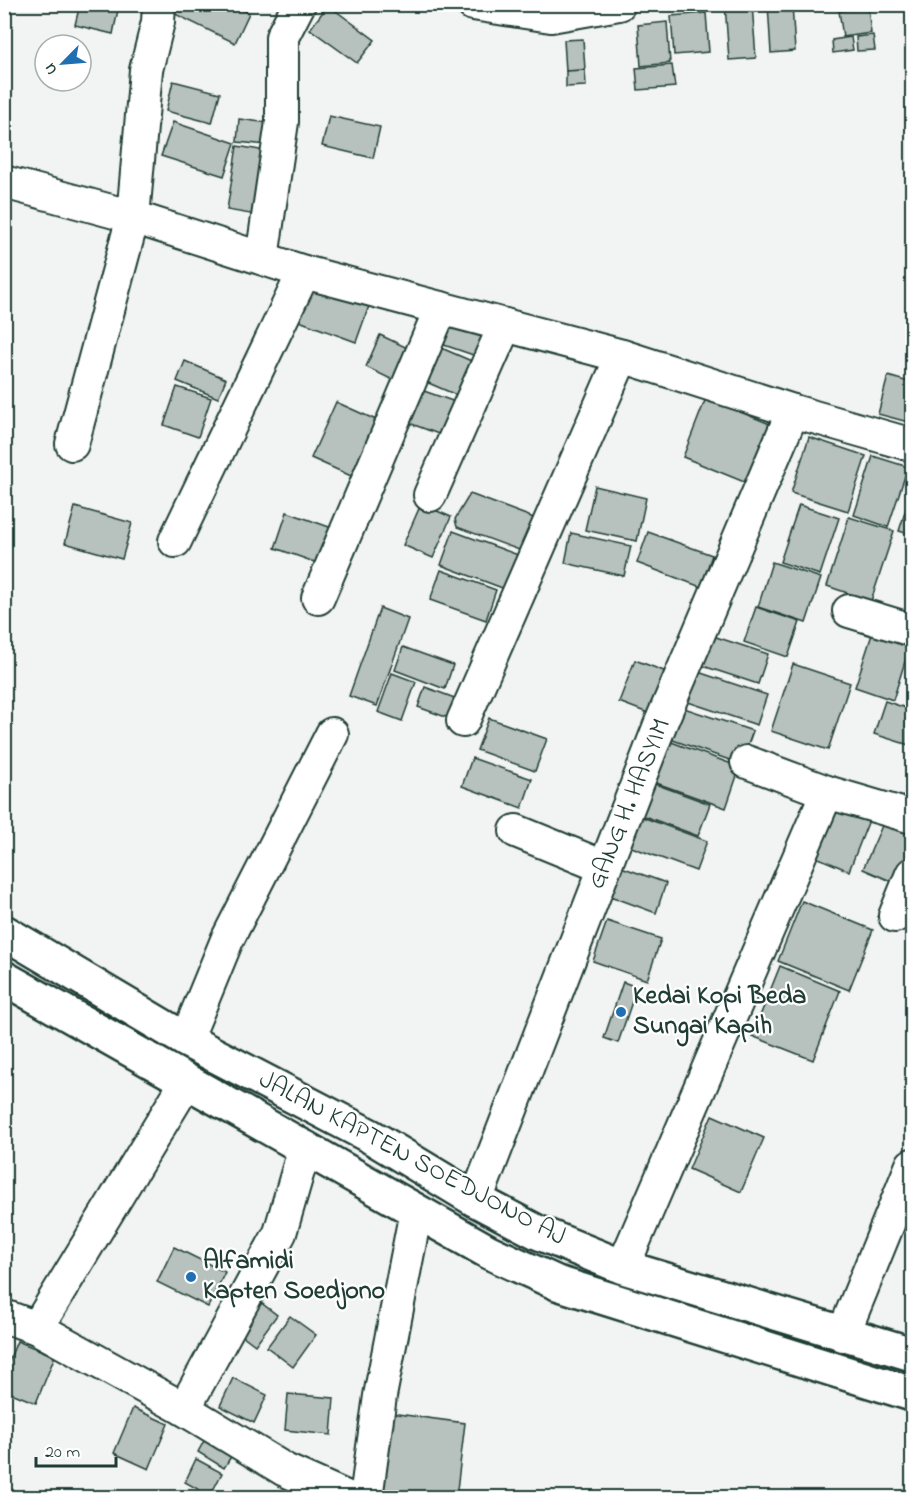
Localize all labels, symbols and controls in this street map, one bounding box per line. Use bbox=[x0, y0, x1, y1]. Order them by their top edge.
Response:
north arrow bbox=[33, 33, 93, 93]
text: U bbox=[38, 59, 64, 78]
street label: GANG H. HASYIM bbox=[578, 713, 682, 895]
place label: Kedai Kopi Beda Sungai Kapih bbox=[633, 978, 806, 1047]
marker: Kedai Kopi Beda Sungai Kapih bbox=[614, 1005, 628, 1019]
street label: JALAN KAPTEN SOEDJONO AJ bbox=[251, 1062, 573, 1256]
place label: Alfamidi Kapten Soedjono bbox=[203, 1243, 385, 1311]
marker: Alfamidi Kapten Soedjono bbox=[184, 1270, 198, 1284]
scale bar bbox=[36, 1430, 116, 1468]
text: 20 m bbox=[45, 1440, 80, 1466]

